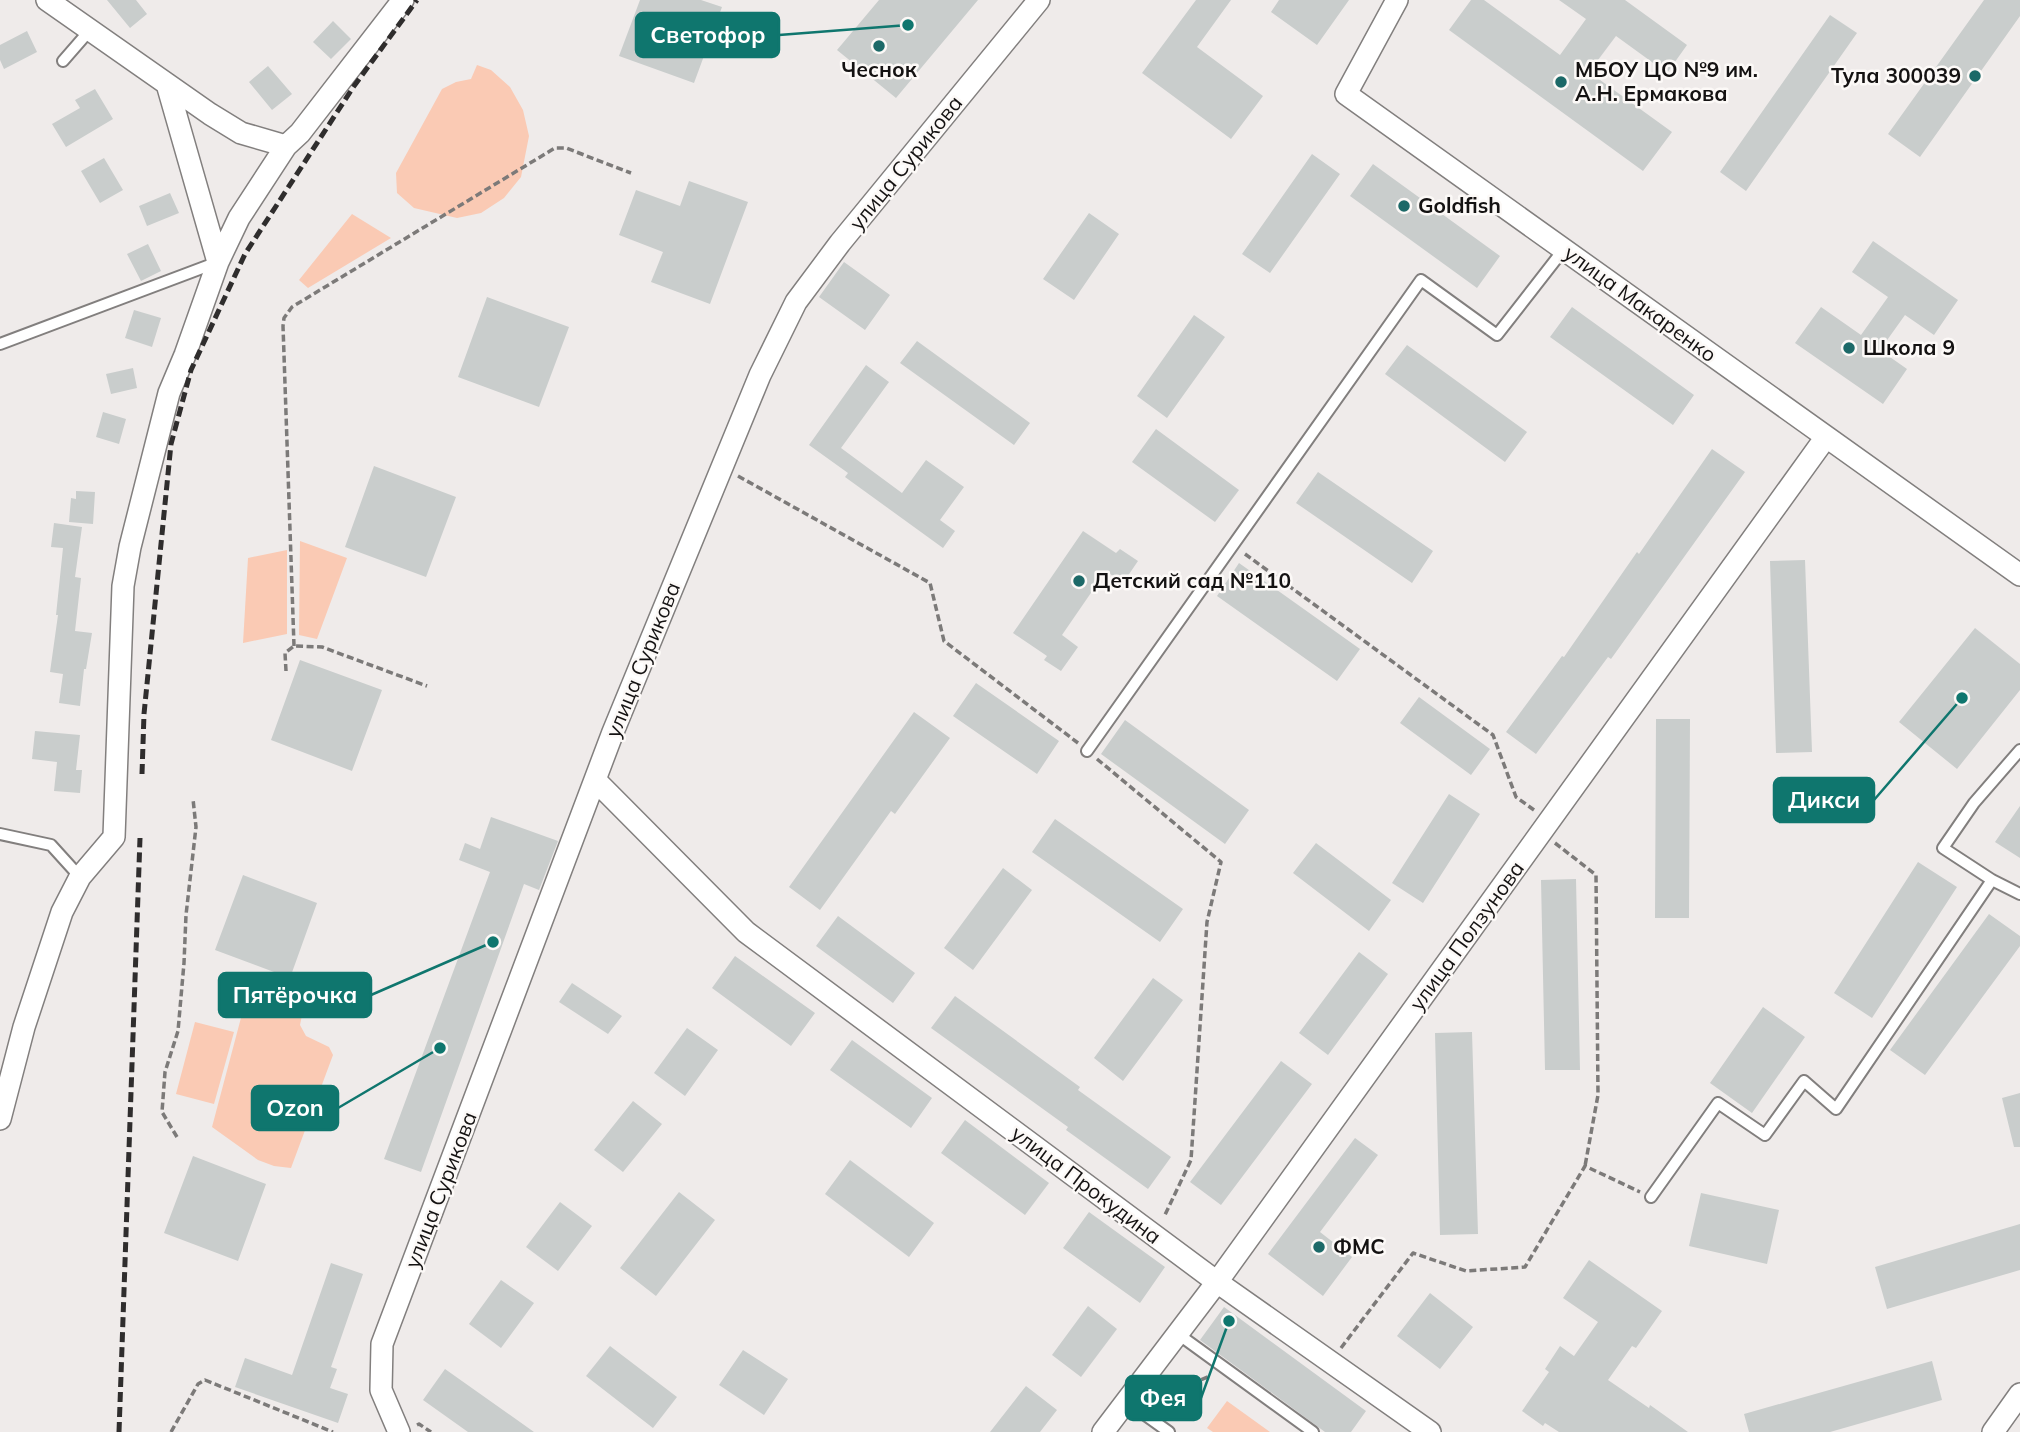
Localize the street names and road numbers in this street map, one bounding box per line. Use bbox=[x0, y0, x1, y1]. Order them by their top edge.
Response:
street label: улица Сурикова bbox=[843, 90, 967, 235]
street label: улица Макаренко bbox=[1559, 239, 1722, 367]
street label: улица Сурикова bbox=[599, 578, 685, 741]
street label: улица Ползунова bbox=[1403, 856, 1529, 1015]
street label: улица Сурикова bbox=[398, 1108, 482, 1272]
street label: улица Прокудина bbox=[1007, 1119, 1167, 1249]

